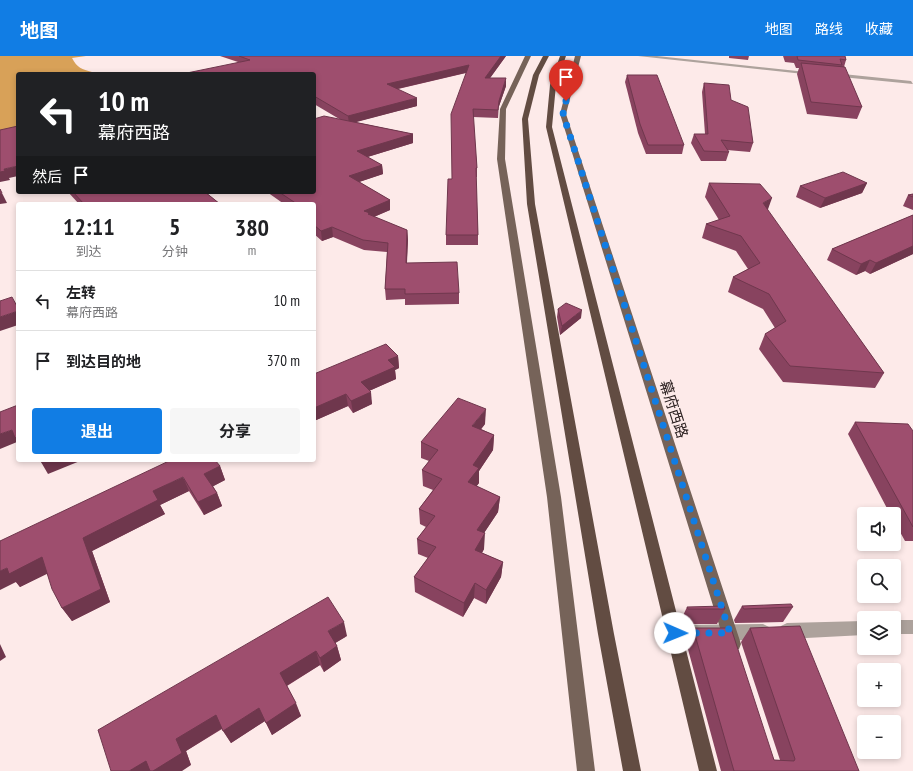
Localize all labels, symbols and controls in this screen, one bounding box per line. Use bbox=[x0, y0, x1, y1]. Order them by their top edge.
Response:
text: 地图 bbox=[20, 18, 58, 42]
text: 地图 bbox=[765, 20, 793, 38]
text: 路线 bbox=[815, 20, 843, 38]
text: 收藏 bbox=[865, 20, 893, 38]
pin bbox=[549, 60, 583, 101]
icon: arrive bbox=[555, 66, 577, 88]
text: 10 m bbox=[98, 82, 149, 119]
icon: left bbox=[32, 88, 84, 140]
text: 幕府西路 bbox=[98, 121, 170, 144]
icon: arrive bbox=[70, 164, 92, 186]
text: 然后 bbox=[32, 167, 62, 186]
text: 12:11 bbox=[63, 211, 115, 242]
text: 5 bbox=[169, 211, 180, 242]
text: 380 bbox=[235, 212, 269, 243]
text: m bbox=[248, 242, 256, 259]
text: 到达 bbox=[76, 243, 102, 260]
text: 分钟 bbox=[162, 243, 188, 260]
text: 左转 bbox=[66, 283, 96, 302]
icon: left bbox=[32, 290, 54, 312]
text: 10 m bbox=[274, 291, 300, 310]
text: 幕府西路 bbox=[66, 304, 118, 321]
icon: arrive bbox=[32, 350, 54, 372]
text: 370 m bbox=[267, 351, 300, 370]
text: 到达目的地 bbox=[66, 352, 141, 371]
street label: 幕府西路 bbox=[656, 378, 692, 440]
button: 退出 bbox=[32, 408, 162, 454]
button: 分享 bbox=[170, 408, 300, 454]
map controls bbox=[857, 507, 901, 759]
button: sound bbox=[857, 507, 901, 551]
button: search bbox=[857, 559, 901, 603]
button: layers bbox=[857, 611, 901, 655]
position arrow bbox=[654, 612, 696, 654]
button: + bbox=[857, 663, 901, 707]
button: − bbox=[857, 715, 901, 759]

